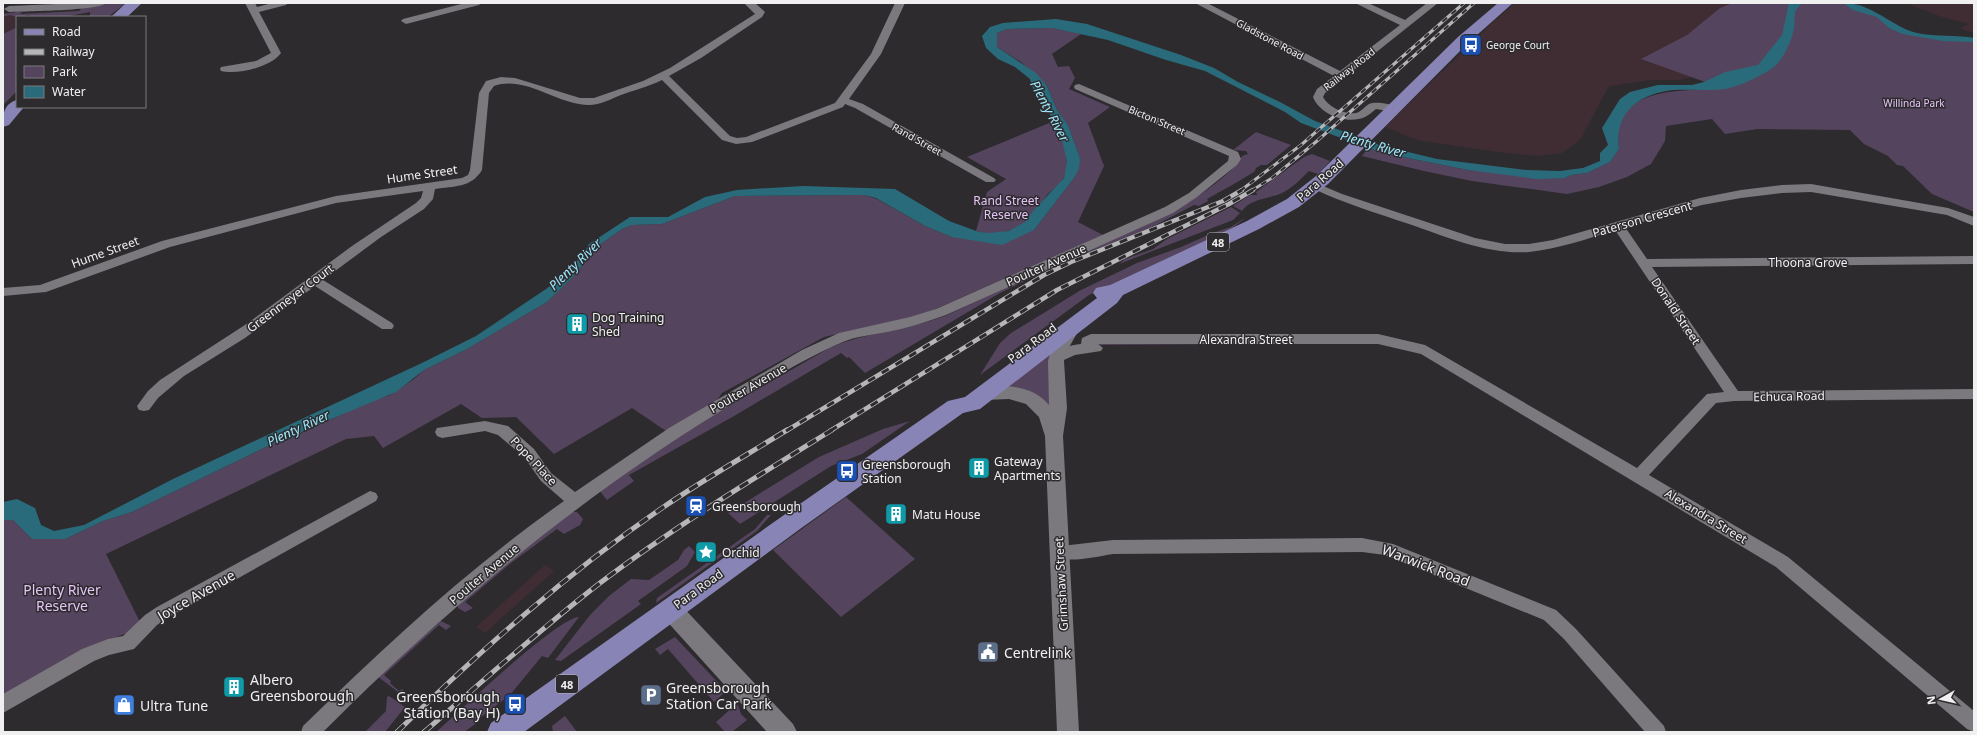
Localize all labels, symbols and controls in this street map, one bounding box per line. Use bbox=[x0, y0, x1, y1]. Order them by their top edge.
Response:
street label: Gladstone Road bbox=[1234, 15, 1306, 63]
legend bbox=[16, 16, 146, 108]
text: Road bbox=[52, 23, 81, 40]
bus stop icon: George Court bbox=[1458, 32, 1484, 58]
place label: George Court bbox=[1486, 38, 1550, 52]
text: Railway bbox=[52, 43, 96, 60]
street label: Railway Road bbox=[1320, 44, 1378, 94]
text: Park bbox=[52, 63, 78, 80]
water label: Plenty River bbox=[1026, 77, 1074, 146]
text: Water bbox=[52, 83, 86, 100]
park label: Willinda Park bbox=[1883, 96, 1945, 110]
street label: Bicton Street bbox=[1127, 102, 1188, 138]
street label: Rand Street bbox=[890, 120, 945, 159]
water label: Plenty River bbox=[1338, 126, 1408, 162]
street label: Para Road bbox=[1293, 155, 1347, 205]
street label: Hume Street bbox=[386, 161, 459, 187]
park label: Rand Street Reserve bbox=[973, 192, 1039, 223]
street label: Paterson Crescent bbox=[1590, 196, 1694, 241]
street label: Hume Street bbox=[69, 232, 142, 272]
road number: 48 bbox=[1207, 233, 1229, 251]
water label: Plenty River bbox=[545, 234, 606, 294]
street label: Poulter Avenue bbox=[1003, 240, 1089, 290]
street label: Thoona Grove bbox=[1768, 254, 1848, 271]
street label: Greenmeyer Court bbox=[243, 259, 337, 336]
street label: Donald Street bbox=[1647, 274, 1705, 348]
place label: Dog Training Shed bbox=[592, 309, 664, 340]
building icon: Dog Training Shed bbox=[564, 311, 590, 337]
street label: Para Road bbox=[1004, 319, 1060, 367]
street label: Alexandra Street bbox=[1199, 331, 1293, 348]
street label: Poulter Avenue bbox=[706, 359, 790, 417]
street label: Echuca Road bbox=[1753, 387, 1825, 405]
water label: Plenty River bbox=[264, 405, 333, 450]
street label: Pope Place bbox=[507, 433, 561, 489]
place label: Gateway Apartments bbox=[994, 453, 1061, 484]
building icon: Gateway Apartments bbox=[966, 455, 992, 481]
place label: Greensborough Station bbox=[862, 456, 951, 487]
bus stop icon: Greensborough Station bbox=[834, 458, 860, 484]
street label: Alexandra Street bbox=[1662, 485, 1751, 548]
station icon: Greensborough bbox=[683, 493, 709, 519]
place label: Greensborough bbox=[712, 498, 801, 515]
building icon: Matu House bbox=[883, 501, 909, 527]
place label: Matu House bbox=[912, 506, 981, 523]
street label: Grimshaw Street bbox=[1050, 536, 1072, 631]
place icon: Orchid bbox=[693, 539, 719, 565]
street label: Poulter Avenue bbox=[445, 540, 523, 608]
street label: Warwick Road bbox=[1379, 540, 1473, 590]
place label: Orchid bbox=[722, 544, 760, 561]
street label: Joyce Avenue bbox=[152, 565, 238, 626]
street label: Para Road bbox=[670, 565, 726, 613]
park label: Plenty River Reserve bbox=[23, 580, 101, 615]
public building icon: Centrelink bbox=[975, 639, 1001, 665]
place label: Centrelink bbox=[1004, 643, 1072, 662]
place label: Albero Greensborough bbox=[250, 670, 354, 705]
building icon: Albero Greensborough bbox=[221, 674, 247, 700]
road number: 48 bbox=[556, 675, 578, 693]
place label: Greensborough Station Car Park bbox=[666, 678, 772, 713]
north arrow bbox=[1921, 679, 1961, 719]
parking icon: Greensborough Station Car Park bbox=[638, 682, 664, 708]
place label: Greensborough Station (Bay H) bbox=[396, 687, 500, 722]
bus stop icon: Greensborough Station (Bay H) bbox=[502, 691, 528, 717]
shop icon: Ultra Tune bbox=[111, 692, 137, 718]
text: N bbox=[1923, 695, 1939, 706]
place label: Ultra Tune bbox=[140, 696, 208, 715]

